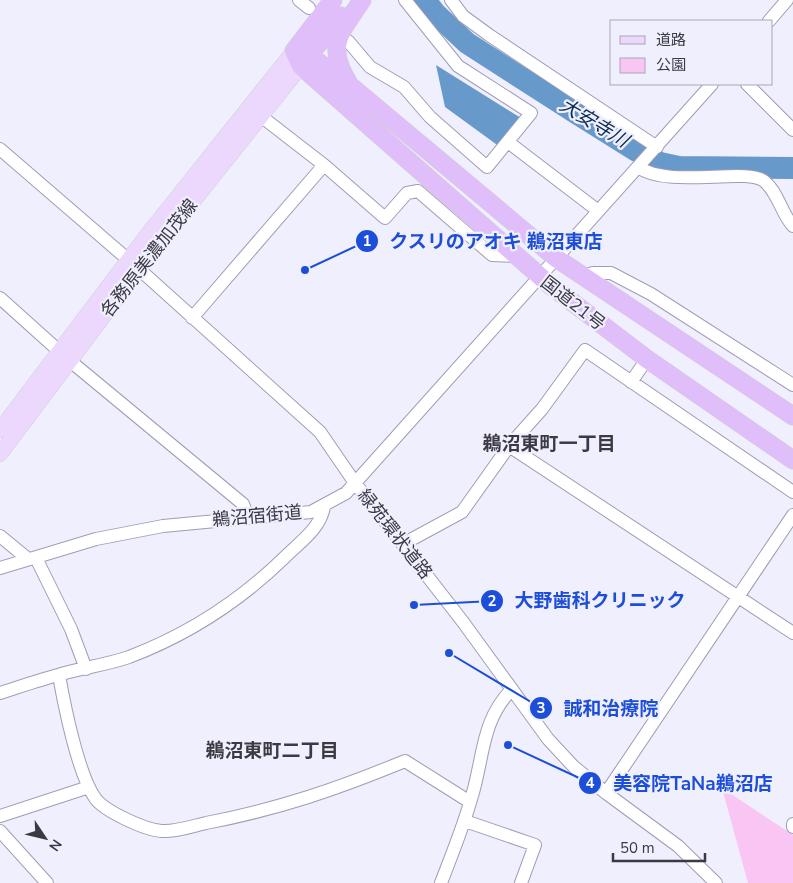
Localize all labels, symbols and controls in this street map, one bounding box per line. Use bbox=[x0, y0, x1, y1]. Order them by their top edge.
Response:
legend bbox=[610, 20, 773, 85]
text: 道路 bbox=[656, 30, 686, 50]
text: 公園 bbox=[656, 55, 686, 75]
water label: 大安寺川 bbox=[555, 92, 635, 155]
street label: 各務原美濃加茂線 bbox=[95, 194, 203, 322]
callout: クスリのアオキ 鵜沼東店 bbox=[354, 224, 614, 258]
text: クスリのアオキ 鵜沼東店 bbox=[389, 229, 603, 255]
text: 1 bbox=[362, 231, 372, 251]
street label: 国道21号 bbox=[536, 270, 610, 336]
district label: 鵜沼東町一丁目 bbox=[482, 431, 616, 457]
street label: 緑苑環状道路 bbox=[352, 484, 438, 584]
street label: 鵜沼宿街道 bbox=[211, 500, 303, 532]
callout: 大野歯科クリニック bbox=[479, 584, 695, 618]
text: 大野歯科クリニック bbox=[514, 588, 686, 614]
text: 2 bbox=[487, 591, 497, 611]
callout: 誠和治療院 bbox=[529, 691, 669, 725]
text: 誠和治療院 bbox=[563, 696, 659, 722]
text: 3 bbox=[536, 698, 546, 718]
district label: 鵜沼東町二丁目 bbox=[205, 738, 339, 764]
callout: 美容院TaNa鵜沼店 bbox=[578, 766, 782, 800]
text: 美容院TaNa鵜沼店 bbox=[613, 771, 773, 797]
text: 4 bbox=[585, 773, 595, 793]
north arrow bbox=[20, 813, 70, 863]
scale bar bbox=[613, 830, 706, 862]
text: N bbox=[44, 835, 66, 855]
text: 50 m bbox=[620, 838, 655, 858]

